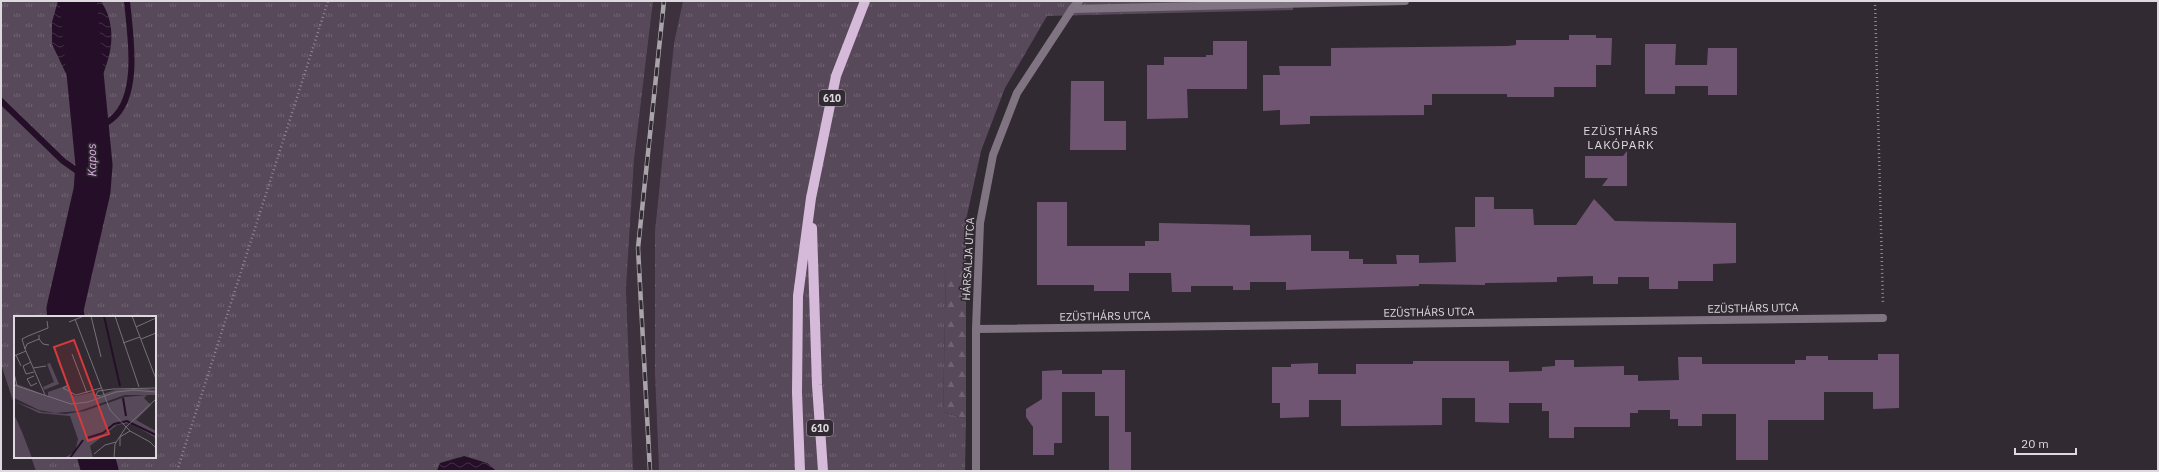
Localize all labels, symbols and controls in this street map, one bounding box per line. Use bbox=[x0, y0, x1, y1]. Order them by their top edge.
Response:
road number: 610 bbox=[819, 90, 845, 106]
district label: EZÜSTHÁRS LAKÓPARK bbox=[1583, 123, 1659, 152]
water label: Kapos bbox=[84, 143, 99, 177]
street label: HÁRSALJA UTCA bbox=[959, 217, 977, 301]
street label: EZÜSTHÁRS UTCA bbox=[1707, 300, 1799, 316]
street label: EZÜSTHÁRS UTCA bbox=[1383, 304, 1475, 320]
street label: EZÜSTHÁRS UTCA bbox=[1059, 308, 1151, 324]
inset map bbox=[14, 316, 156, 458]
road number: 610 bbox=[807, 420, 833, 436]
scale bar bbox=[2015, 430, 2076, 456]
text: 20 m bbox=[2021, 436, 2049, 451]

